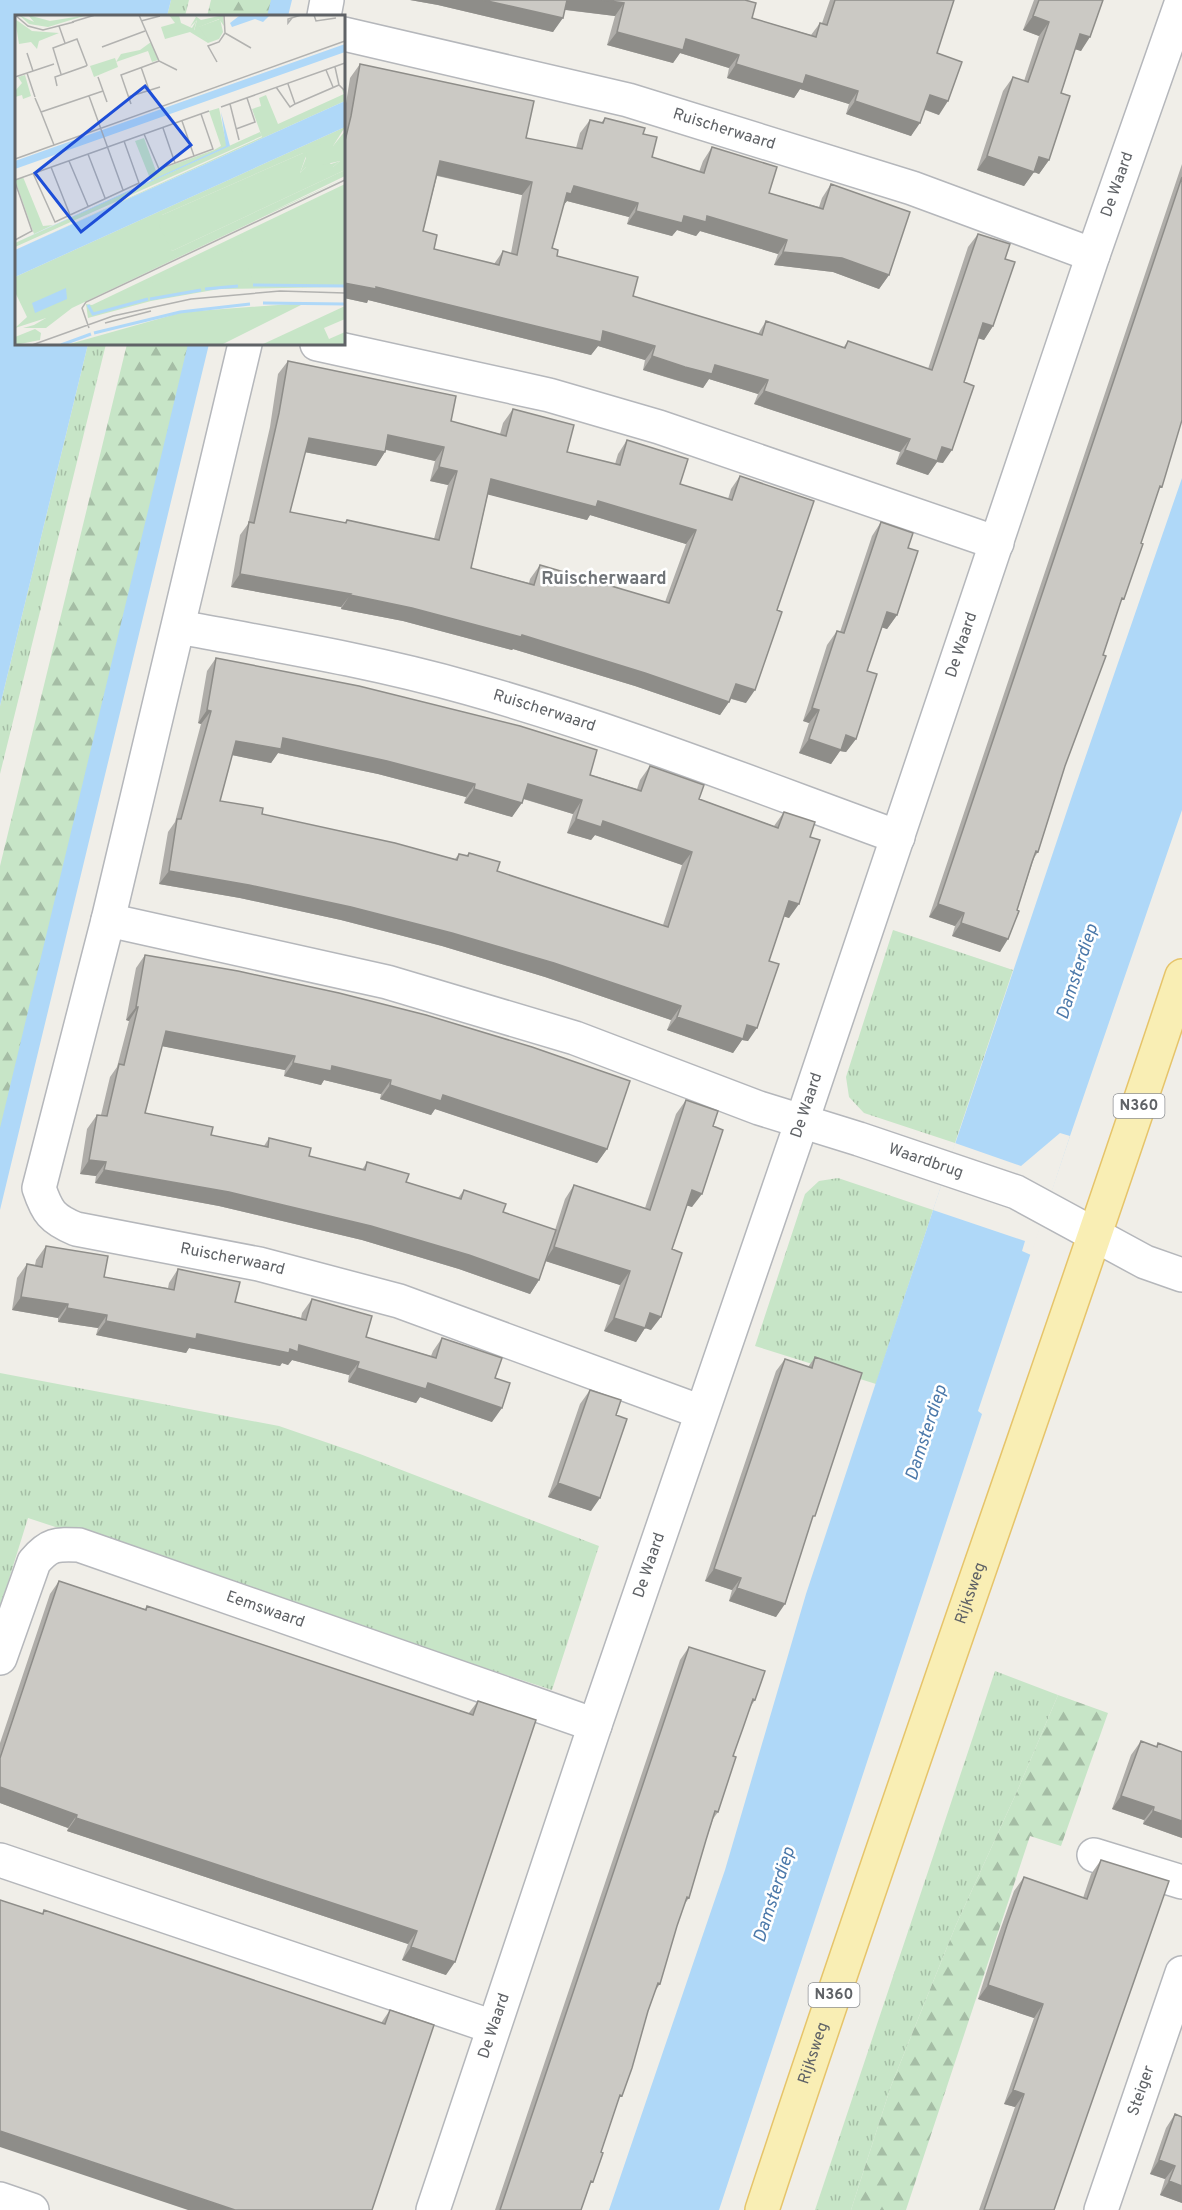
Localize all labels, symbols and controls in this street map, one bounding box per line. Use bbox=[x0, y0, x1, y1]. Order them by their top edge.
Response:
inset map bbox=[15, 15, 345, 345]
street label: Ruischerwaard bbox=[670, 104, 778, 155]
street label: De Waard bbox=[1097, 149, 1138, 220]
district label: Ruischerwaard bbox=[541, 568, 667, 591]
street label: De Waard bbox=[942, 610, 982, 680]
street label: Ruischerwaard bbox=[490, 686, 598, 737]
water label: Damsterdiep bbox=[1052, 921, 1104, 1023]
street label: De Waard bbox=[787, 1070, 827, 1141]
road number: N360 bbox=[1114, 1094, 1164, 1118]
street label: Waardbrug bbox=[886, 1140, 966, 1183]
street label: Ruischerwaard bbox=[178, 1239, 287, 1280]
water label: Damsterdiep bbox=[901, 1382, 953, 1484]
street label: De Waard bbox=[629, 1530, 670, 1601]
street label: Rijksweg bbox=[951, 1560, 991, 1627]
street label: Eemswaard bbox=[223, 1587, 307, 1633]
water label: Damsterdiep bbox=[749, 1844, 801, 1946]
road number: N360 bbox=[808, 1983, 860, 2007]
street label: De Waard bbox=[474, 1991, 515, 2061]
street label: Rijksweg bbox=[794, 2020, 834, 2087]
street label: Steiger bbox=[1124, 2063, 1160, 2119]

